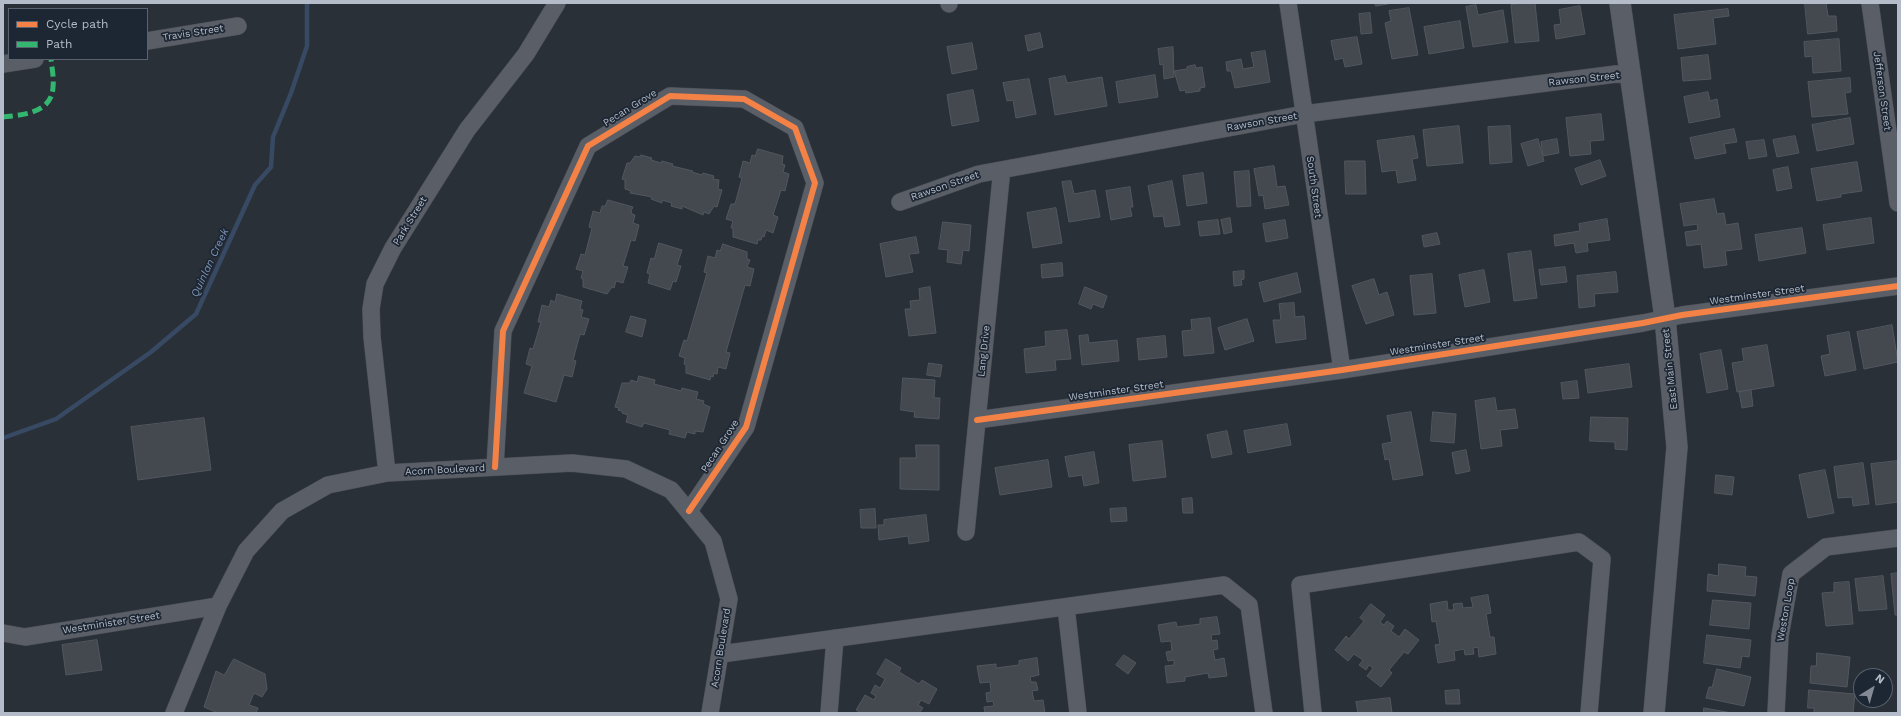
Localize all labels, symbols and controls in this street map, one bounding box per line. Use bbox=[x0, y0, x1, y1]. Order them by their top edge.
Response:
legend bbox=[8, 8, 148, 60]
text: Cycle path bbox=[46, 17, 108, 31]
street label: Travis Street bbox=[162, 22, 224, 44]
text: Path bbox=[46, 37, 72, 51]
street label: Jefferson Street bbox=[1871, 51, 1893, 131]
street label: Rawson Street bbox=[1548, 69, 1620, 89]
street label: Pecan Grove bbox=[601, 87, 659, 129]
street label: Rawson Street bbox=[1226, 110, 1298, 134]
street label: South Street bbox=[1304, 155, 1324, 219]
street label: Rawson Street bbox=[909, 169, 981, 203]
street label: Park Street bbox=[390, 194, 430, 248]
water label: Quinlan Creek bbox=[188, 226, 232, 300]
street label: Westminster Street bbox=[1709, 282, 1805, 308]
street label: Lang Drive bbox=[975, 325, 993, 377]
street label: East Main Street bbox=[1660, 328, 1680, 410]
street label: Westminster Street bbox=[1389, 332, 1485, 358]
street label: Westminster Street bbox=[1068, 378, 1164, 404]
street label: Pecan Grove bbox=[698, 417, 742, 475]
street label: Acorn Boulevard bbox=[405, 462, 485, 478]
street label: Weston Loop bbox=[1775, 577, 1797, 643]
street label: Acorn Boulevard bbox=[709, 608, 733, 688]
street label: Westminister Street bbox=[61, 609, 161, 637]
north arrow bbox=[1853, 668, 1893, 708]
text: N bbox=[1873, 671, 1887, 686]

